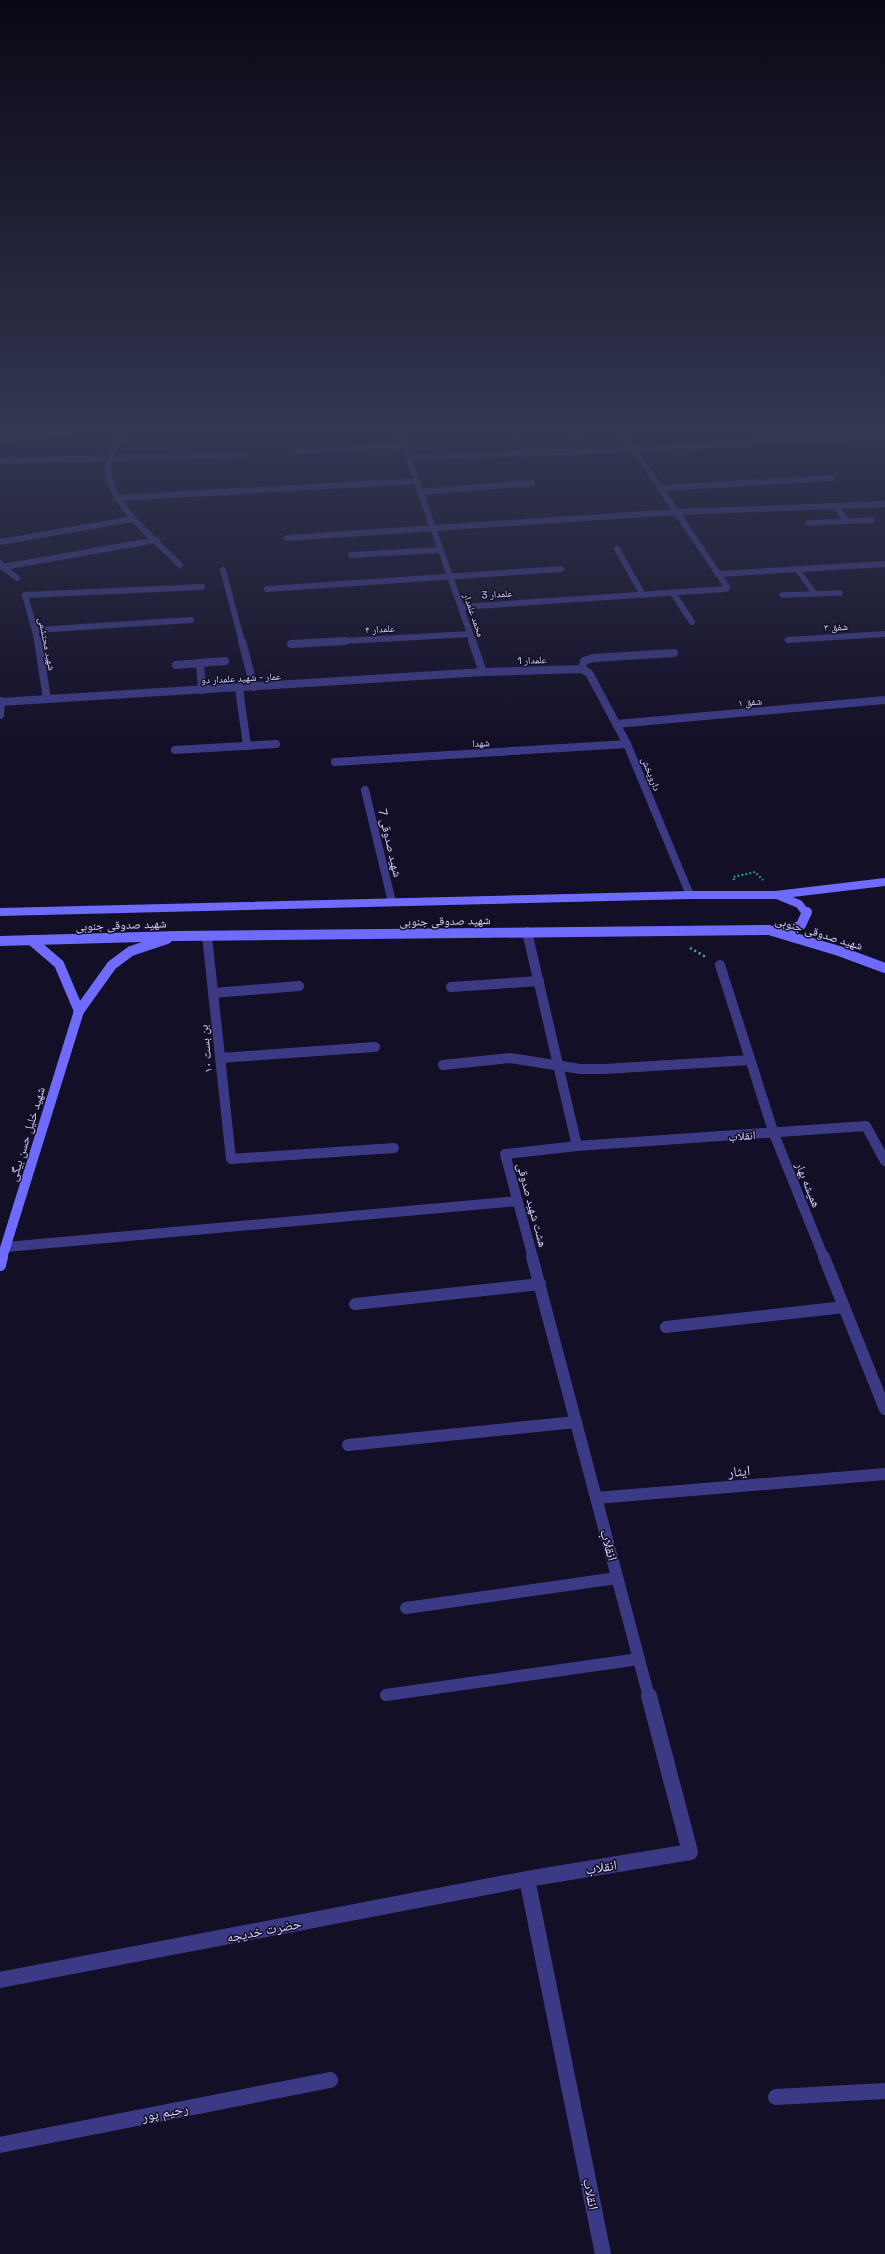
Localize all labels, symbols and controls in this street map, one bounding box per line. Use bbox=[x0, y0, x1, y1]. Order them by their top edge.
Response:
street label: علمدار 3 bbox=[481, 586, 513, 602]
street label: محمد علمدار bbox=[460, 591, 488, 639]
street label: شهید محتشمی bbox=[35, 616, 59, 672]
street label: شفق ۳ bbox=[824, 620, 849, 634]
street label: علمدار ۴ bbox=[365, 622, 395, 636]
street label: علمدار 1 bbox=[517, 653, 547, 667]
street label: عمار - شهید علمدار دو bbox=[201, 669, 281, 687]
street label: شفق ۱ bbox=[738, 694, 763, 710]
street label: شهدا bbox=[472, 736, 490, 750]
street label: داروپخش bbox=[638, 755, 664, 793]
street label: شهید صدوقی 7 bbox=[374, 807, 406, 879]
street label: شهید صدوقی جنوبی bbox=[399, 912, 491, 930]
street label: شهید صدوقی جنوبی bbox=[773, 912, 865, 954]
street label: شهید صدوقی جنوبی bbox=[75, 915, 167, 935]
street label: بن بست ۱۰ bbox=[196, 1024, 216, 1074]
street label: شهید خلیل حسن بیگی bbox=[5, 1085, 49, 1183]
street label: انقلاب bbox=[728, 1127, 756, 1145]
street label: همیشه بهار bbox=[791, 1159, 824, 1210]
street label: هشت شهید صدوقی bbox=[513, 1161, 551, 1249]
street label: ایثار bbox=[726, 1461, 751, 1481]
street label: انقلاب bbox=[596, 1527, 622, 1563]
street label: انقلاب bbox=[584, 1856, 618, 1878]
street label: حضرت خدیجه bbox=[225, 1914, 303, 1946]
street label: رحیم پور bbox=[139, 2099, 190, 2127]
street label: انقلاب bbox=[579, 2177, 603, 2211]

